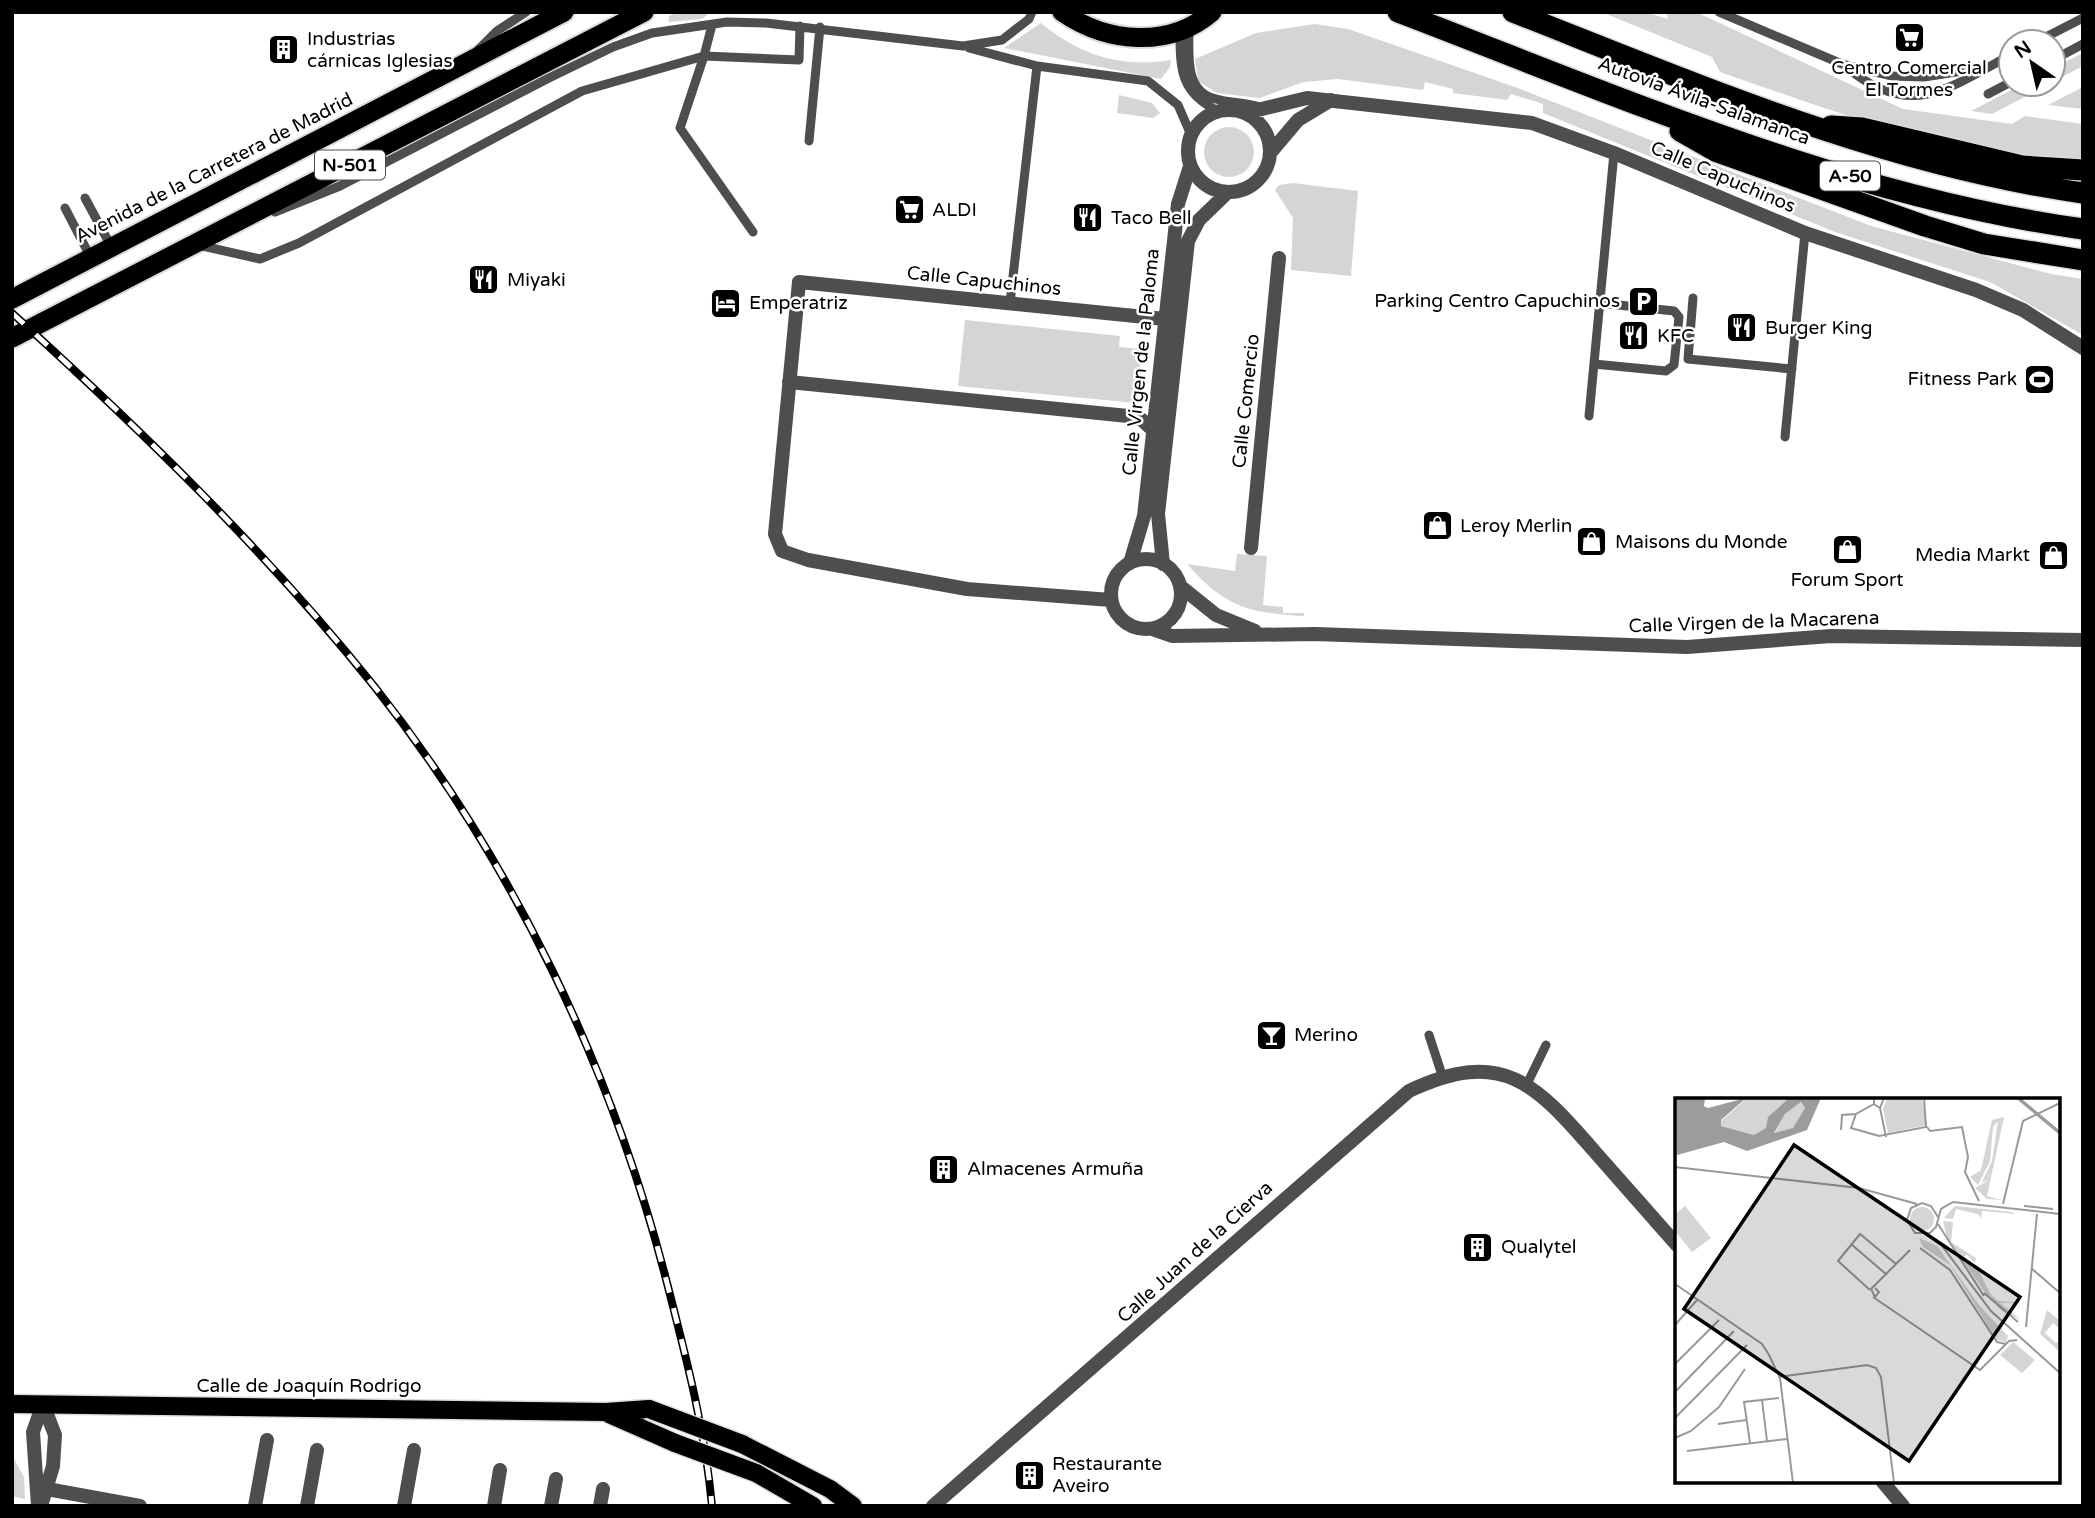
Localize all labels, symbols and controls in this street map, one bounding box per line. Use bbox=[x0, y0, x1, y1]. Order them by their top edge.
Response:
supermarket icon: Centro Comercial El Tormes bbox=[1892, 20, 1926, 54]
place label: Industrias cárnicas Iglesias bbox=[307, 28, 453, 72]
north arrow bbox=[1997, 28, 2067, 98]
building icon: Industrias cárnicas Iglesias bbox=[267, 33, 301, 67]
text: N bbox=[2011, 36, 2036, 63]
street label: Autovía Ávila-Salamanca bbox=[1595, 51, 1813, 150]
place label: Centro Comercial El Tormes bbox=[1831, 57, 1987, 101]
street label: Avenida de la Carretera de Madrid bbox=[72, 88, 356, 248]
street label: Calle Capuchinos bbox=[1647, 137, 1799, 217]
road number: N-501 bbox=[315, 150, 385, 180]
road number: A-50 bbox=[1820, 162, 1880, 190]
supermarket icon: ALDI bbox=[892, 193, 926, 227]
place label: ALDI bbox=[932, 199, 977, 221]
restaurant icon: Taco Bell bbox=[1071, 201, 1105, 235]
place label: Taco Bell bbox=[1111, 207, 1192, 229]
street label: Calle Virgen de la Paloma bbox=[1118, 247, 1164, 477]
street label: Calle Capuchinos bbox=[906, 262, 1062, 300]
restaurant icon: Miyaki bbox=[467, 263, 501, 297]
place label: Miyaki bbox=[507, 269, 566, 291]
parking icon: Parking Centro Capuchinos bbox=[1626, 284, 1660, 318]
hotel icon: Emperatriz bbox=[709, 286, 743, 320]
place label: Parking Centro Capuchinos bbox=[1374, 290, 1620, 312]
place label: Emperatriz bbox=[749, 292, 848, 314]
restaurant icon: Burger King bbox=[1725, 311, 1759, 345]
place label: Burger King bbox=[1765, 317, 1873, 339]
restaurant icon: KFC bbox=[1617, 319, 1651, 353]
place label: KFC bbox=[1657, 325, 1694, 347]
street label: Calle Comercio bbox=[1228, 333, 1264, 469]
sports icon: Fitness Park bbox=[2023, 362, 2057, 396]
place label: Fitness Park bbox=[1908, 368, 2017, 390]
shop icon: Leroy Merlin bbox=[1420, 509, 1454, 543]
place label: Leroy Merlin bbox=[1460, 515, 1572, 537]
shop icon: Maisons du Monde bbox=[1575, 525, 1609, 559]
place label: Maisons du Monde bbox=[1615, 531, 1788, 553]
shop icon: Forum Sport bbox=[1830, 532, 1864, 566]
shop icon: Media Markt bbox=[2036, 538, 2070, 572]
place label: Media Markt bbox=[1915, 544, 2030, 566]
place label: Forum Sport bbox=[1790, 569, 1904, 591]
street label: Calle Virgen de la Macarena bbox=[1628, 607, 1880, 637]
bar icon: Merino bbox=[1254, 1018, 1288, 1052]
place label: Merino bbox=[1294, 1024, 1358, 1046]
inset map bbox=[1675, 1098, 2060, 1483]
building icon: Almacenes Armuña bbox=[927, 1152, 961, 1186]
place label: Almacenes Armuña bbox=[967, 1158, 1144, 1180]
street label: Calle Juan de la Cierva bbox=[1113, 1176, 1277, 1328]
building icon: Qualytel bbox=[1461, 1230, 1495, 1264]
place label: Qualytel bbox=[1501, 1236, 1576, 1258]
street label: Calle de Joaquín Rodrigo bbox=[196, 1375, 422, 1397]
place label: Restaurante Aveiro bbox=[1052, 1453, 1162, 1497]
building icon: Restaurante Aveiro bbox=[1012, 1458, 1046, 1492]

